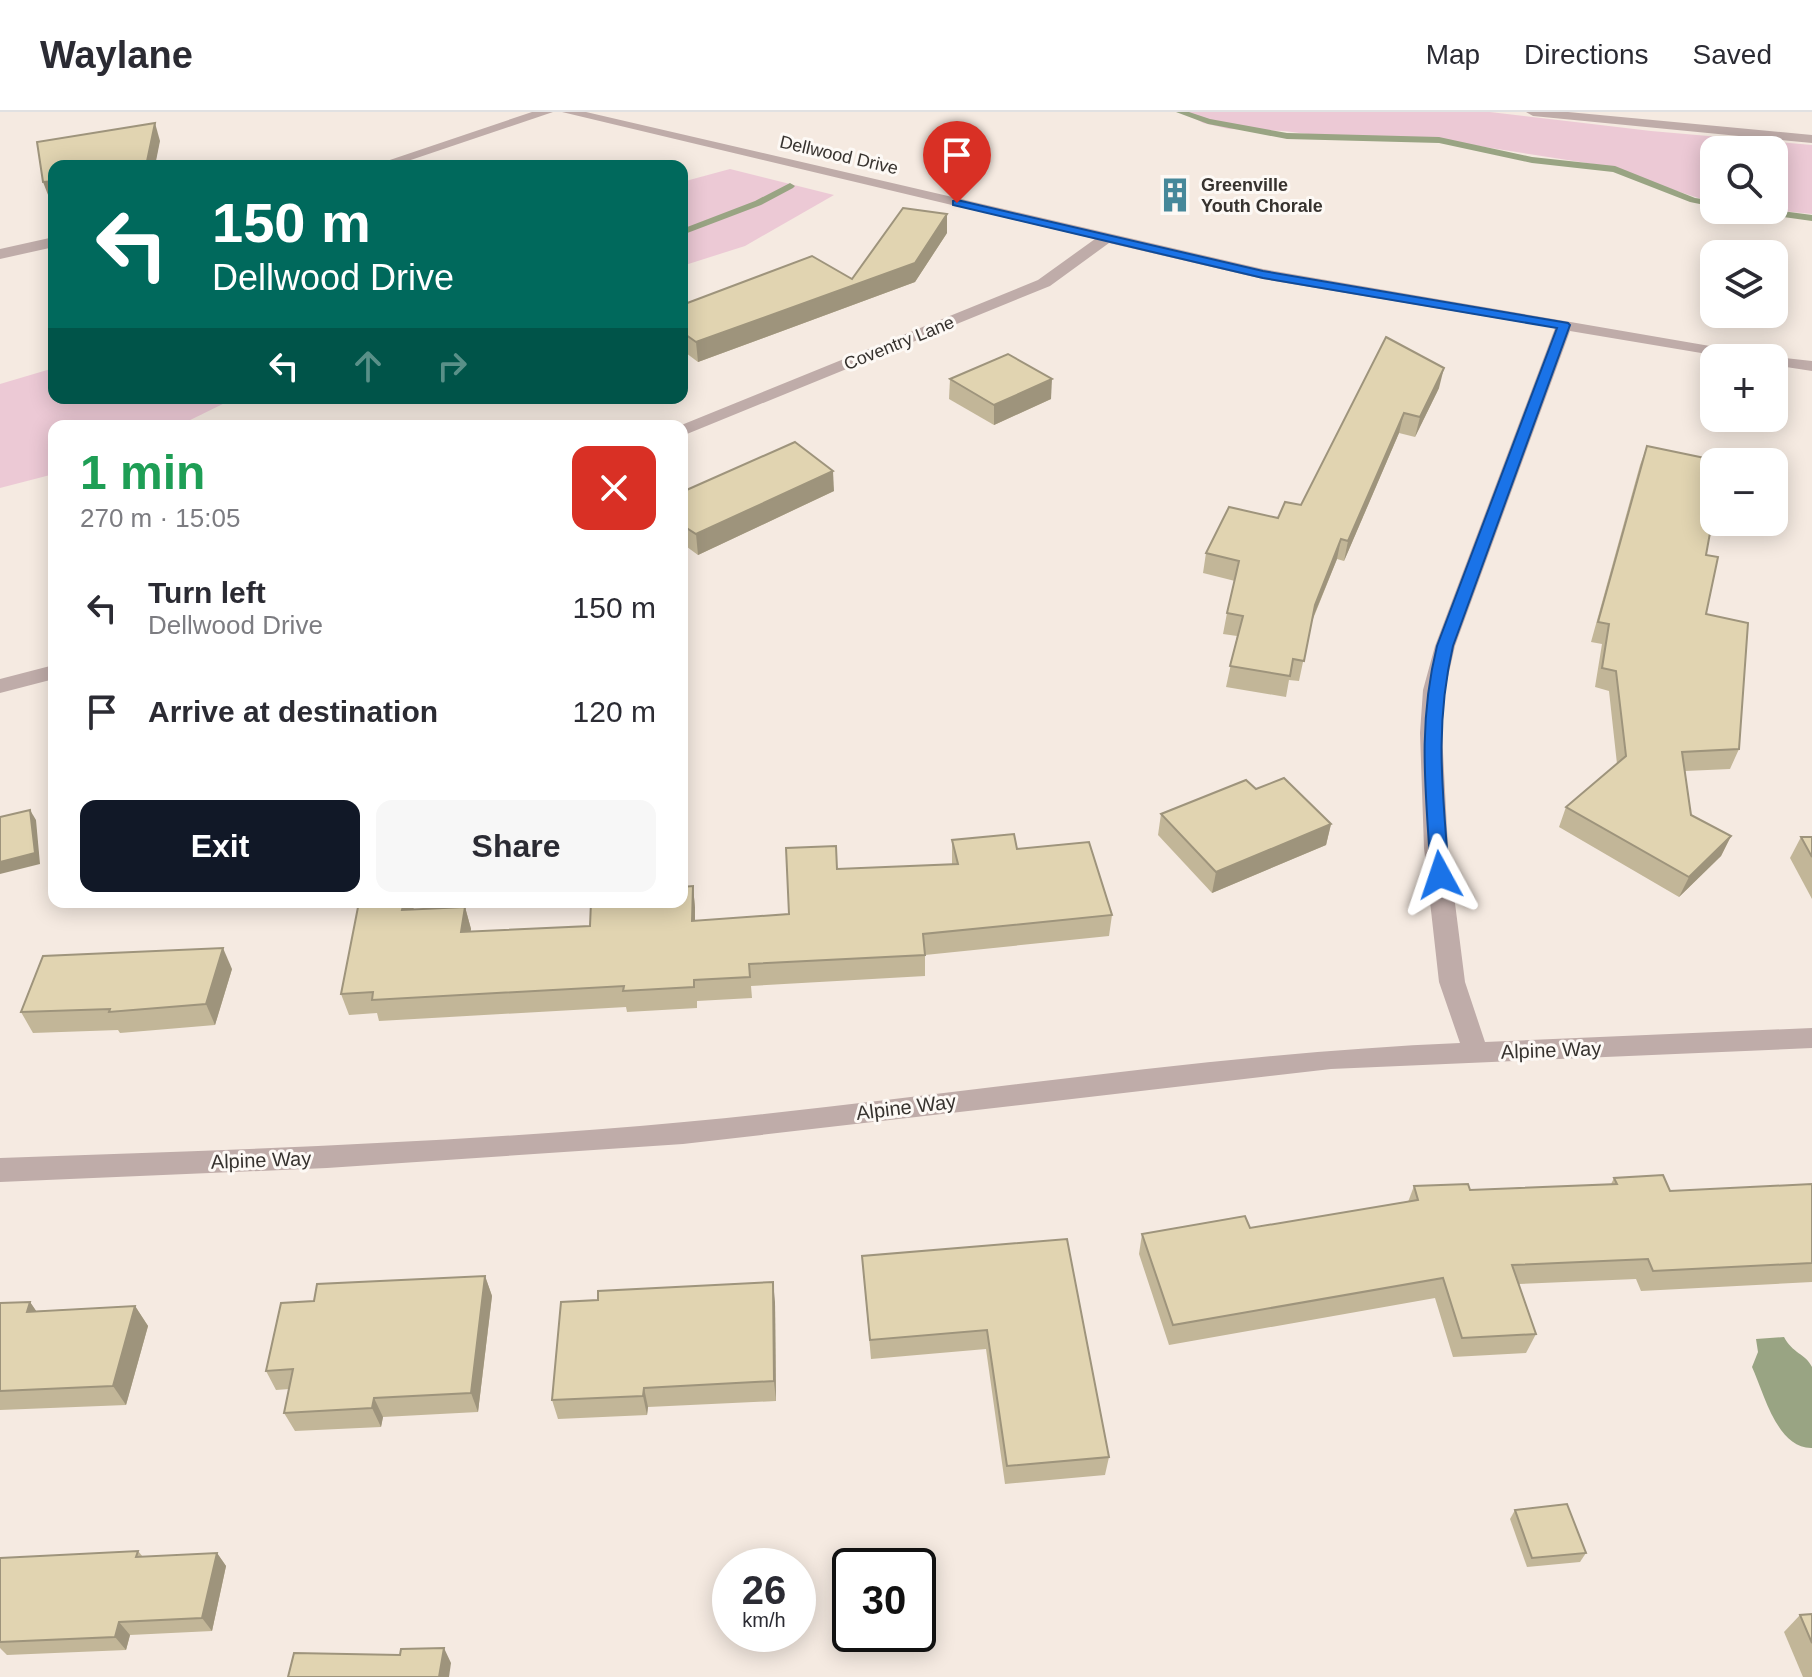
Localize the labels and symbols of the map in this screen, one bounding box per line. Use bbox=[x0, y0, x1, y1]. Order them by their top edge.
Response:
pin bbox=[923, 121, 991, 203]
street label: Dellwood Drive bbox=[778, 132, 900, 178]
place label: Greenville Youth Chorale bbox=[1201, 175, 1323, 216]
building icon: Greenville Youth Chorale bbox=[1156, 176, 1194, 214]
street label: Coventry Lane bbox=[841, 312, 957, 374]
position arrow bbox=[1398, 833, 1482, 917]
street label: Alpine Way bbox=[1500, 1037, 1602, 1063]
street label: Alpine Way bbox=[855, 1090, 957, 1124]
street label: Alpine Way bbox=[210, 1147, 312, 1173]
speed limit sign: 30 bbox=[832, 1548, 936, 1652]

